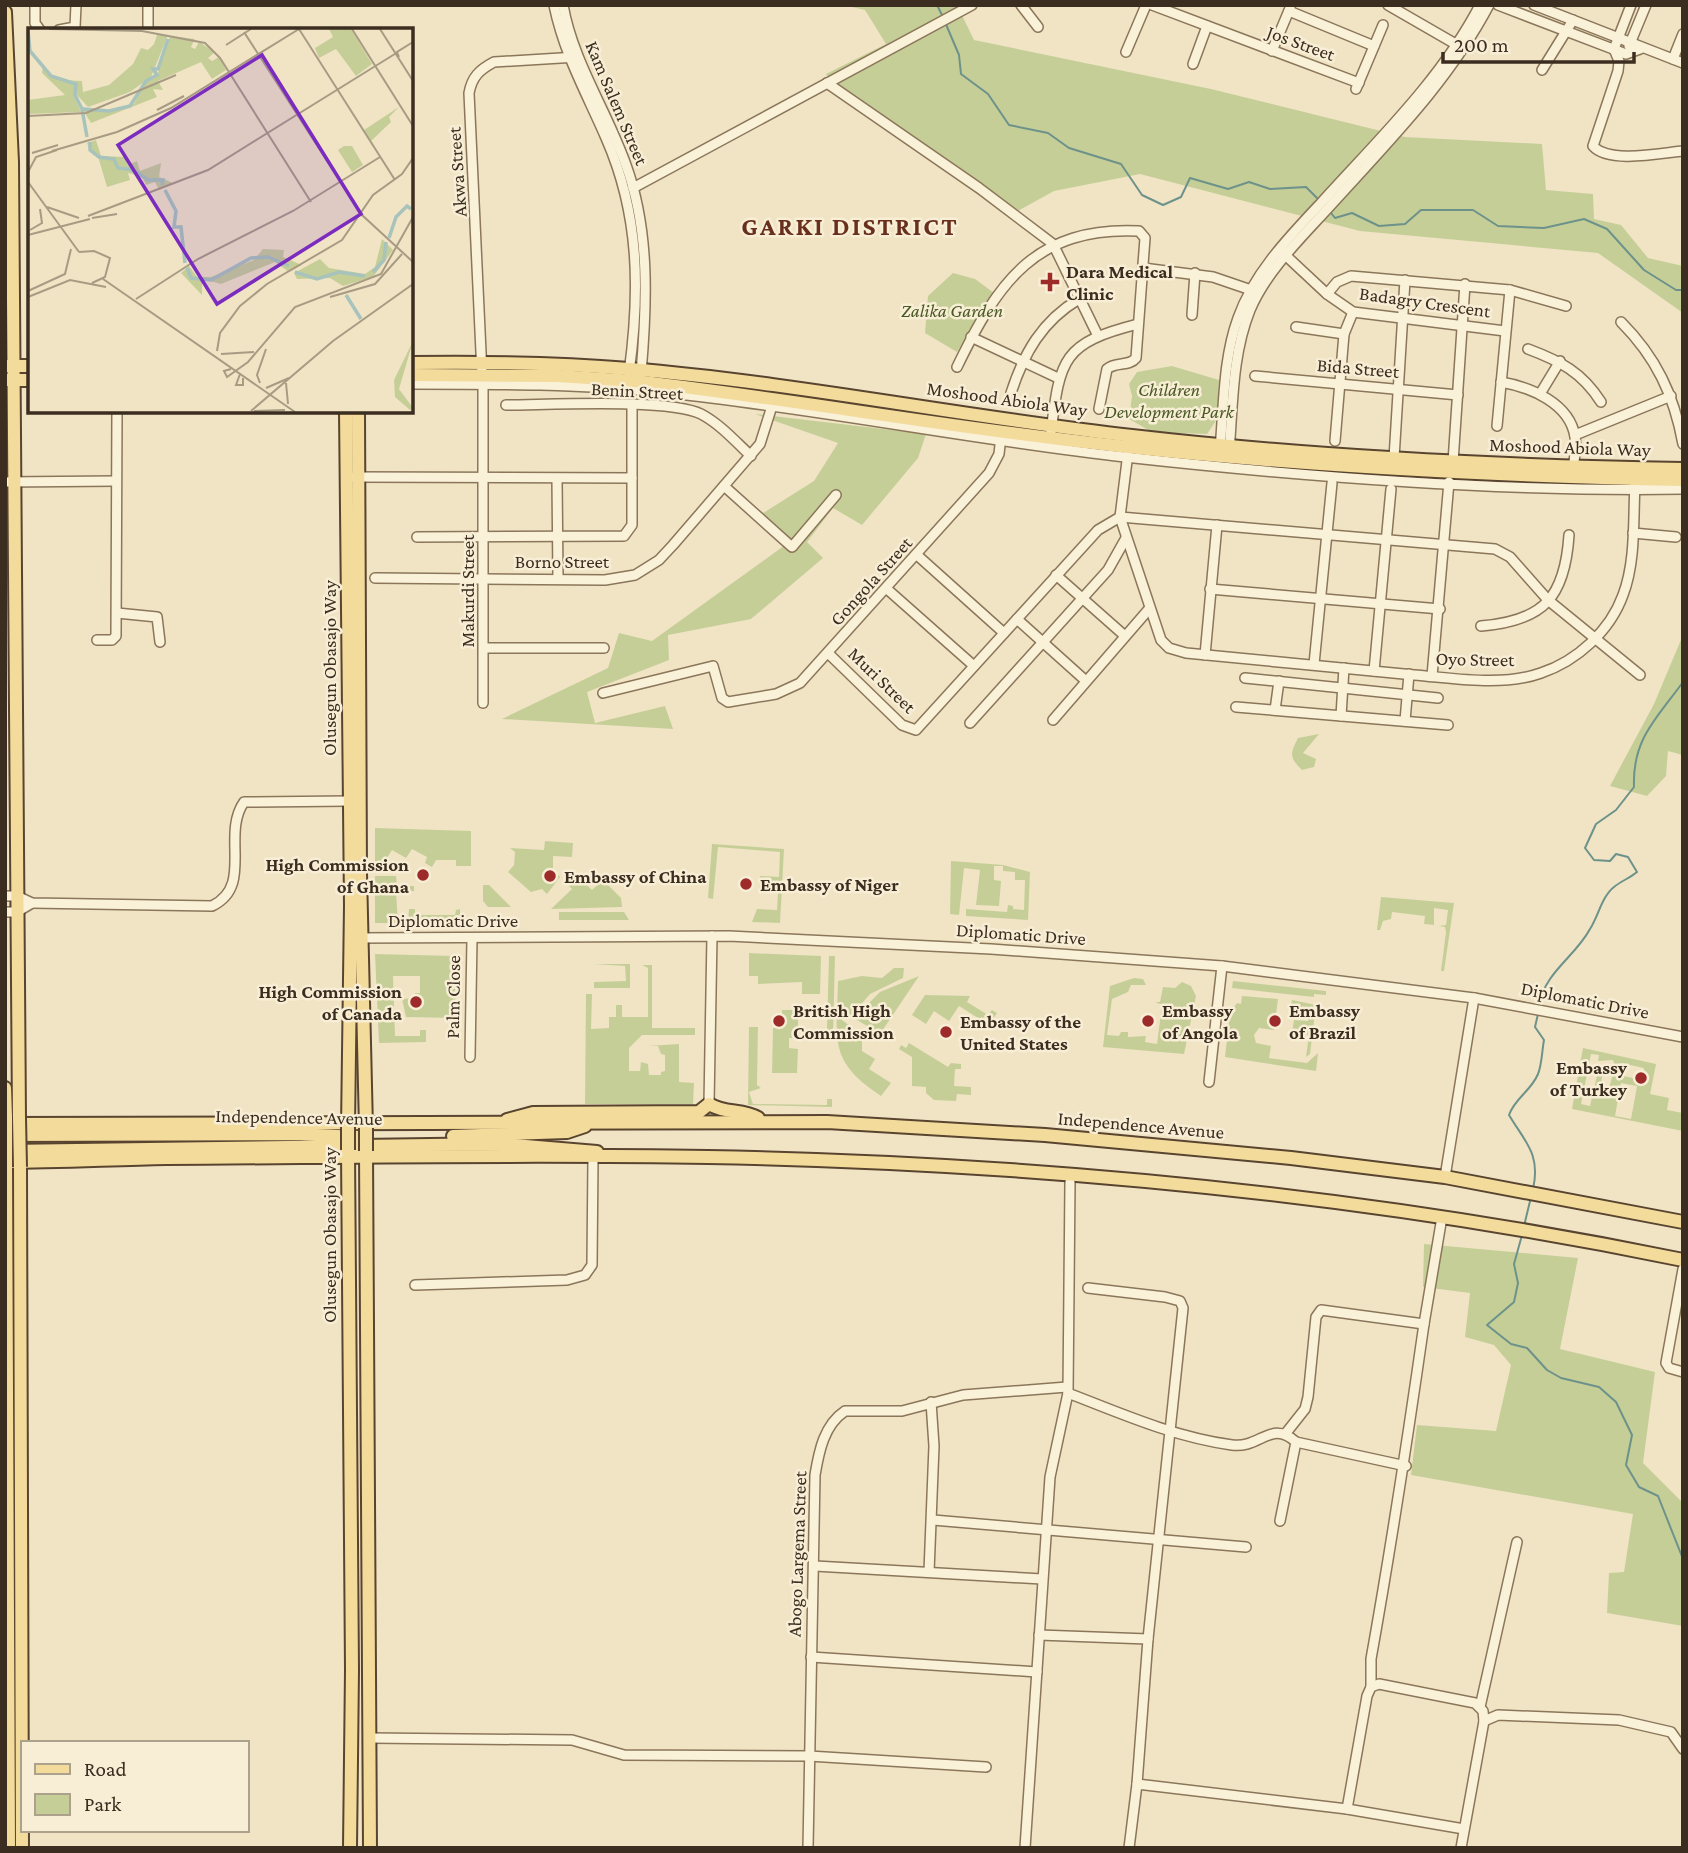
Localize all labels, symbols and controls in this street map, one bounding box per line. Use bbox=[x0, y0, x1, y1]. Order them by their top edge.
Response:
street label: Jos Street bbox=[1262, 20, 1338, 65]
scale bar bbox=[1443, 21, 1634, 65]
inset map bbox=[28, 28, 413, 413]
text: 200 m bbox=[1454, 33, 1509, 57]
street label: Kam Salem Street bbox=[581, 38, 653, 169]
street label: Akwa Street bbox=[443, 126, 471, 218]
district label: GARKI DISTRICT bbox=[741, 212, 959, 241]
place label: Dara Medical Clinic bbox=[1066, 261, 1174, 304]
marker: Dara Medical Clinic bbox=[1040, 272, 1060, 292]
street label: Badagry Crescent bbox=[1358, 282, 1493, 322]
park label: Zalika Garden bbox=[901, 300, 1003, 321]
street label: Bida Street bbox=[1316, 354, 1401, 382]
street label: Moshood Abiola Way bbox=[926, 377, 1089, 421]
street label: Benin Street bbox=[590, 378, 684, 404]
park label: Children Development Park bbox=[1104, 379, 1234, 422]
street label: Moshood Abiola Way bbox=[1489, 434, 1651, 460]
street label: Gongola Street bbox=[826, 532, 917, 630]
street label: Makurdi Street bbox=[457, 534, 478, 648]
street label: Borno Street bbox=[515, 551, 610, 572]
street label: Olusegun Obasajo Way bbox=[319, 580, 341, 756]
street label: Muri Street bbox=[844, 643, 921, 718]
street label: Oyo Street bbox=[1435, 648, 1515, 670]
place label: High Commission of Ghana bbox=[265, 854, 410, 897]
place label: Embassy of China bbox=[564, 866, 707, 887]
marker: High Commission of Ghana bbox=[415, 867, 431, 883]
marker: Embassy of China bbox=[542, 868, 558, 884]
place label: Embassy of Niger bbox=[760, 874, 899, 895]
marker: Embassy of Niger bbox=[738, 876, 754, 892]
street label: Diplomatic Drive bbox=[388, 910, 518, 931]
street label: Diplomatic Drive bbox=[955, 919, 1087, 949]
street label: Palm Close bbox=[442, 955, 464, 1039]
street label: Diplomatic Drive bbox=[1519, 977, 1651, 1023]
place label: High Commission of Canada bbox=[258, 981, 403, 1024]
marker: High Commission of Canada bbox=[408, 994, 424, 1010]
place label: British High Commission bbox=[793, 1000, 894, 1043]
place label: Embassy of Angola bbox=[1162, 1000, 1239, 1043]
place label: Embassy of Brazil bbox=[1289, 1000, 1361, 1043]
place label: Embassy of the United States bbox=[960, 1011, 1081, 1054]
marker: British High Commission bbox=[771, 1013, 787, 1029]
marker: Embassy of Angola bbox=[1140, 1013, 1156, 1029]
marker: Embassy of Brazil bbox=[1267, 1013, 1283, 1029]
marker: Embassy of the United States bbox=[938, 1024, 954, 1040]
place label: Embassy of Turkey bbox=[1550, 1057, 1628, 1100]
marker: Embassy of Turkey bbox=[1633, 1070, 1649, 1086]
street label: Independence Avenue bbox=[215, 1105, 383, 1129]
street label: Independence Avenue bbox=[1057, 1107, 1225, 1143]
street label: Olusegun Obasajo Way bbox=[319, 1147, 341, 1323]
street label: Abogo Largema Street bbox=[784, 1470, 810, 1637]
legend bbox=[21, 1741, 248, 1832]
text: Road bbox=[84, 1757, 127, 1781]
text: Park bbox=[84, 1792, 121, 1816]

